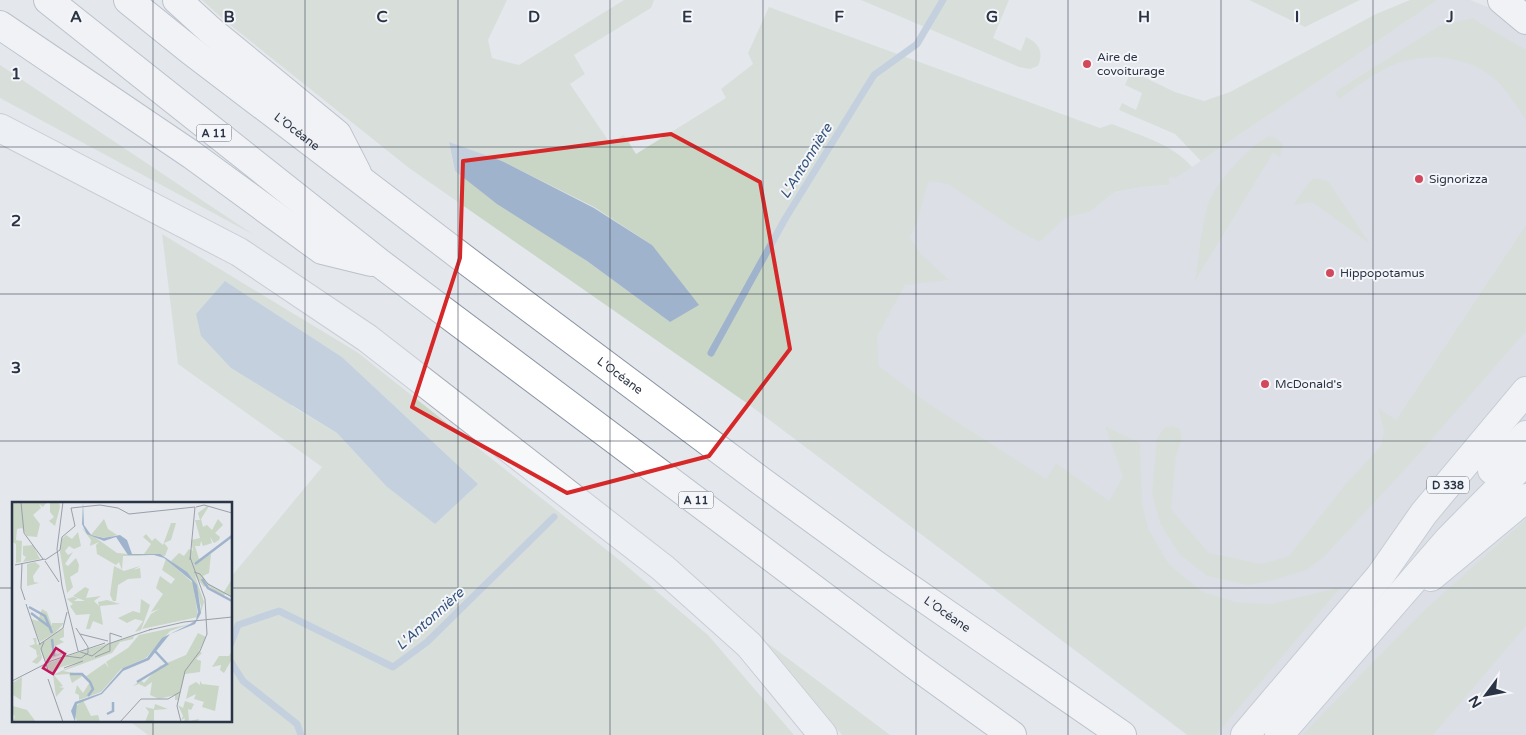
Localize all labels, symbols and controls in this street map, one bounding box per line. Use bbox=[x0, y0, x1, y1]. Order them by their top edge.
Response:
text: A bbox=[70, 7, 82, 27]
text: B bbox=[223, 7, 235, 27]
text: C bbox=[376, 7, 388, 27]
text: D bbox=[528, 7, 540, 27]
text: E bbox=[682, 7, 692, 27]
text: F bbox=[834, 7, 844, 27]
text: G bbox=[986, 7, 998, 27]
text: H bbox=[1138, 7, 1150, 27]
text: I bbox=[1295, 7, 1299, 27]
text: J bbox=[1445, 7, 1454, 27]
place label: Aire de covoiturage bbox=[1097, 50, 1165, 78]
marker: Aire de covoiturage bbox=[1081, 58, 1093, 70]
text: 1 bbox=[11, 64, 21, 84]
street label: L’Océane bbox=[271, 110, 322, 153]
water label: L'Antonnière bbox=[776, 119, 836, 202]
road number: A 11 bbox=[196, 125, 232, 142]
place label: Signorizza bbox=[1429, 172, 1488, 186]
marker: Signorizza bbox=[1413, 173, 1425, 185]
text: 2 bbox=[11, 211, 21, 231]
place label: Hippopotamus bbox=[1340, 266, 1425, 280]
marker: Hippopotamus bbox=[1324, 267, 1336, 279]
street label: L’Océane bbox=[594, 354, 646, 397]
text: 3 bbox=[11, 358, 21, 378]
place label: McDonald's bbox=[1275, 377, 1342, 391]
marker: McDonald's bbox=[1259, 378, 1271, 390]
road number: D 338 bbox=[1427, 476, 1469, 494]
road number: A 11 bbox=[678, 492, 714, 508]
inset map bbox=[12, 502, 232, 722]
water label: L'Antonnière bbox=[393, 583, 468, 654]
street label: L’Océane bbox=[921, 593, 973, 635]
north arrow bbox=[1461, 670, 1511, 720]
text: N bbox=[1465, 692, 1486, 711]

